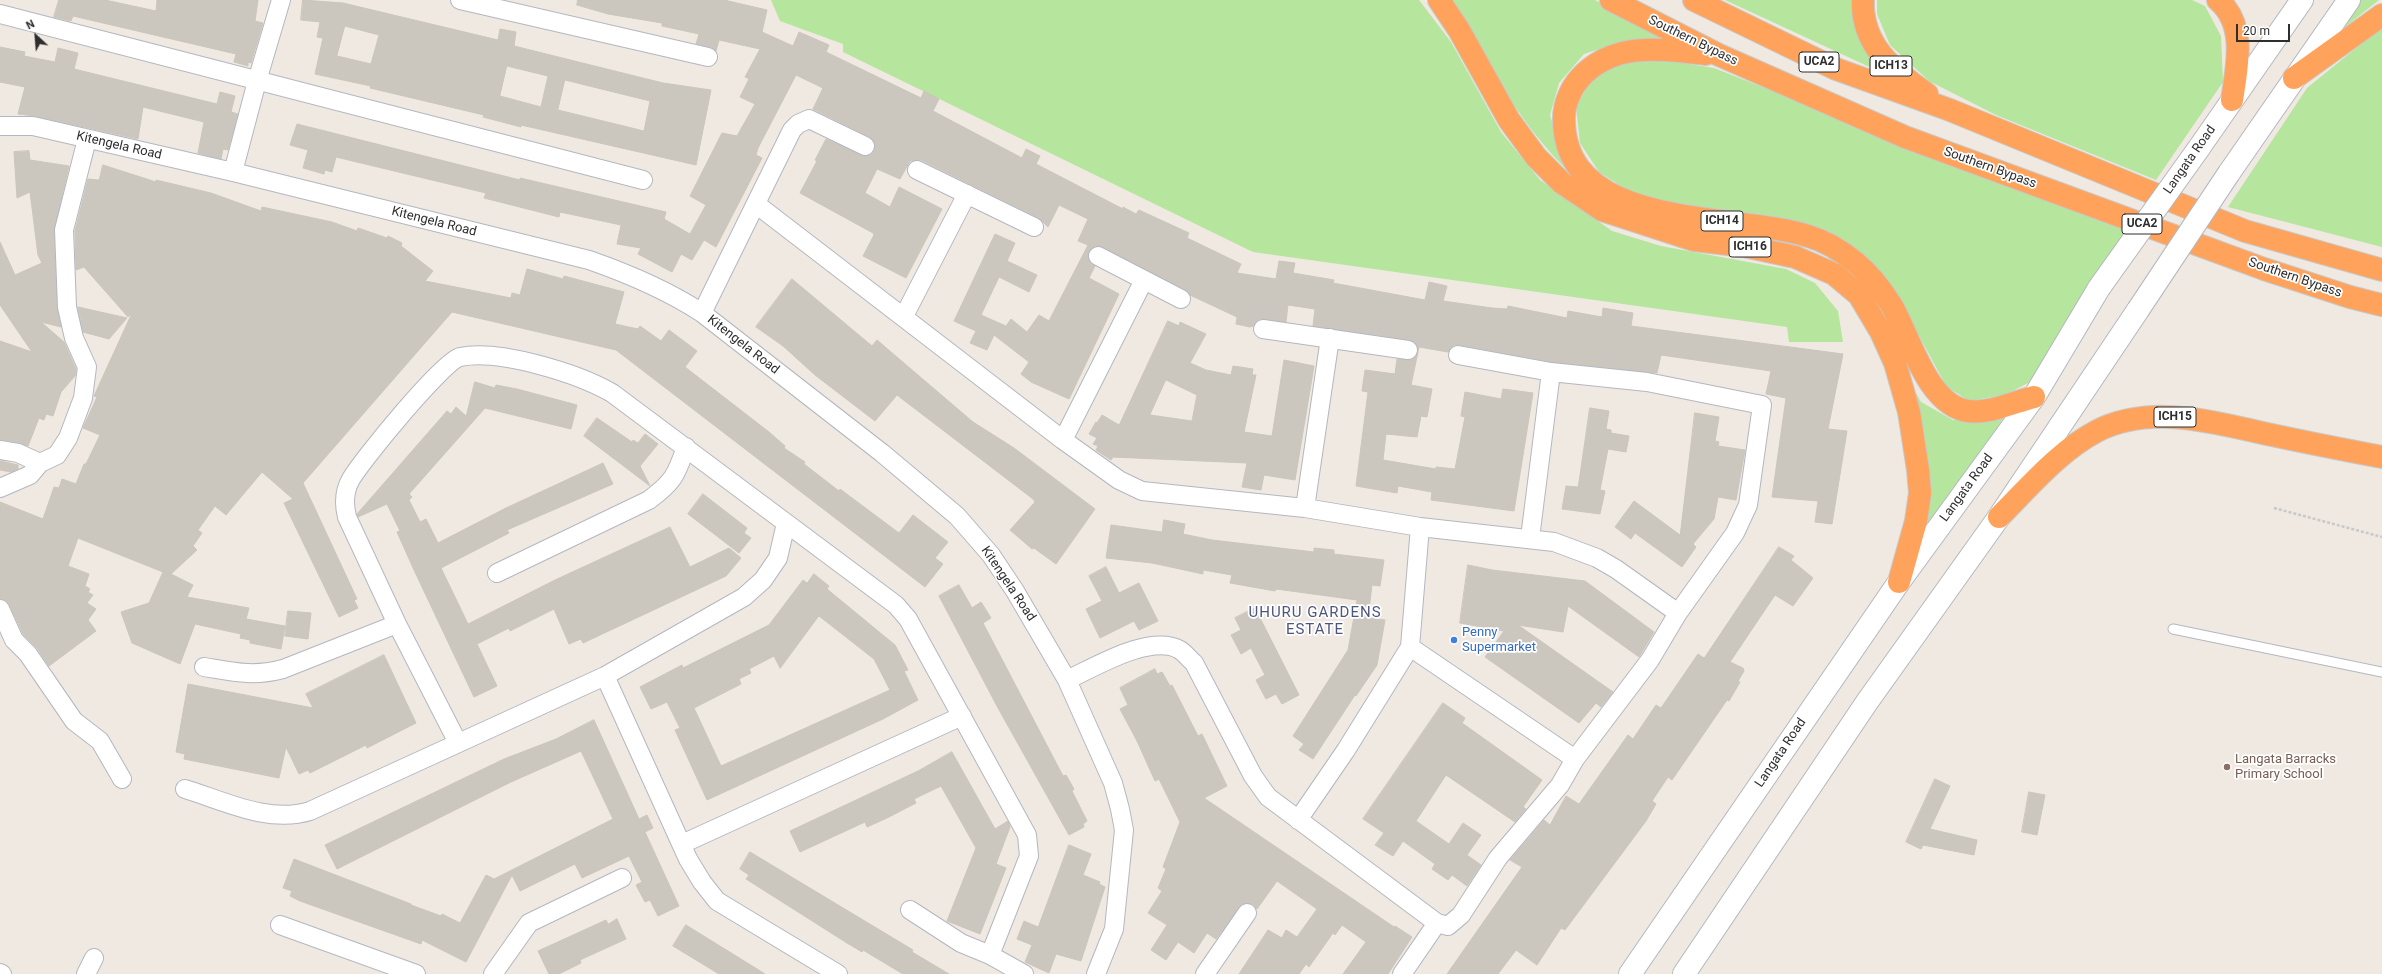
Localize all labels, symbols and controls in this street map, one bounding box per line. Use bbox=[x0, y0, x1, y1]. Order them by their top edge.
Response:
street label: Southern Bypass bbox=[1646, 13, 1740, 69]
north arrow bbox=[16, 16, 56, 56]
scale bar bbox=[2238, 16, 2292, 42]
text: N bbox=[24, 17, 37, 32]
text: 20 m bbox=[2243, 24, 2270, 38]
road number: UCA2 bbox=[1799, 52, 1839, 72]
road number: ICH13 bbox=[1870, 56, 1912, 76]
street label: Langata Road bbox=[2161, 123, 2219, 197]
street label: Kitengela Road bbox=[75, 129, 163, 163]
street label: Southern Bypass bbox=[1942, 144, 2038, 192]
street label: Kitengela Road bbox=[390, 204, 478, 240]
road number: ICH14 bbox=[1701, 211, 1743, 231]
road number: UCA2 bbox=[2122, 214, 2162, 234]
road number: ICH16 bbox=[1729, 237, 1771, 257]
street label: Southern Bypass bbox=[2246, 255, 2344, 301]
street label: Kitengela Road bbox=[704, 312, 782, 378]
road number: ICH15 bbox=[2154, 407, 2196, 427]
street label: Langata Road bbox=[1937, 451, 1997, 525]
street label: Kitengela Road bbox=[977, 544, 1039, 624]
district label: UHURU GARDENS ESTATE bbox=[1248, 604, 1382, 639]
place label: Penny Supermarket bbox=[1462, 625, 1536, 656]
marker: Penny Supermarket bbox=[1449, 635, 1459, 645]
street label: Langata Road bbox=[1752, 715, 1810, 791]
place label: Langata Barracks Primary School bbox=[2235, 752, 2336, 783]
marker: Langata Barracks Primary School bbox=[2222, 762, 2232, 772]

